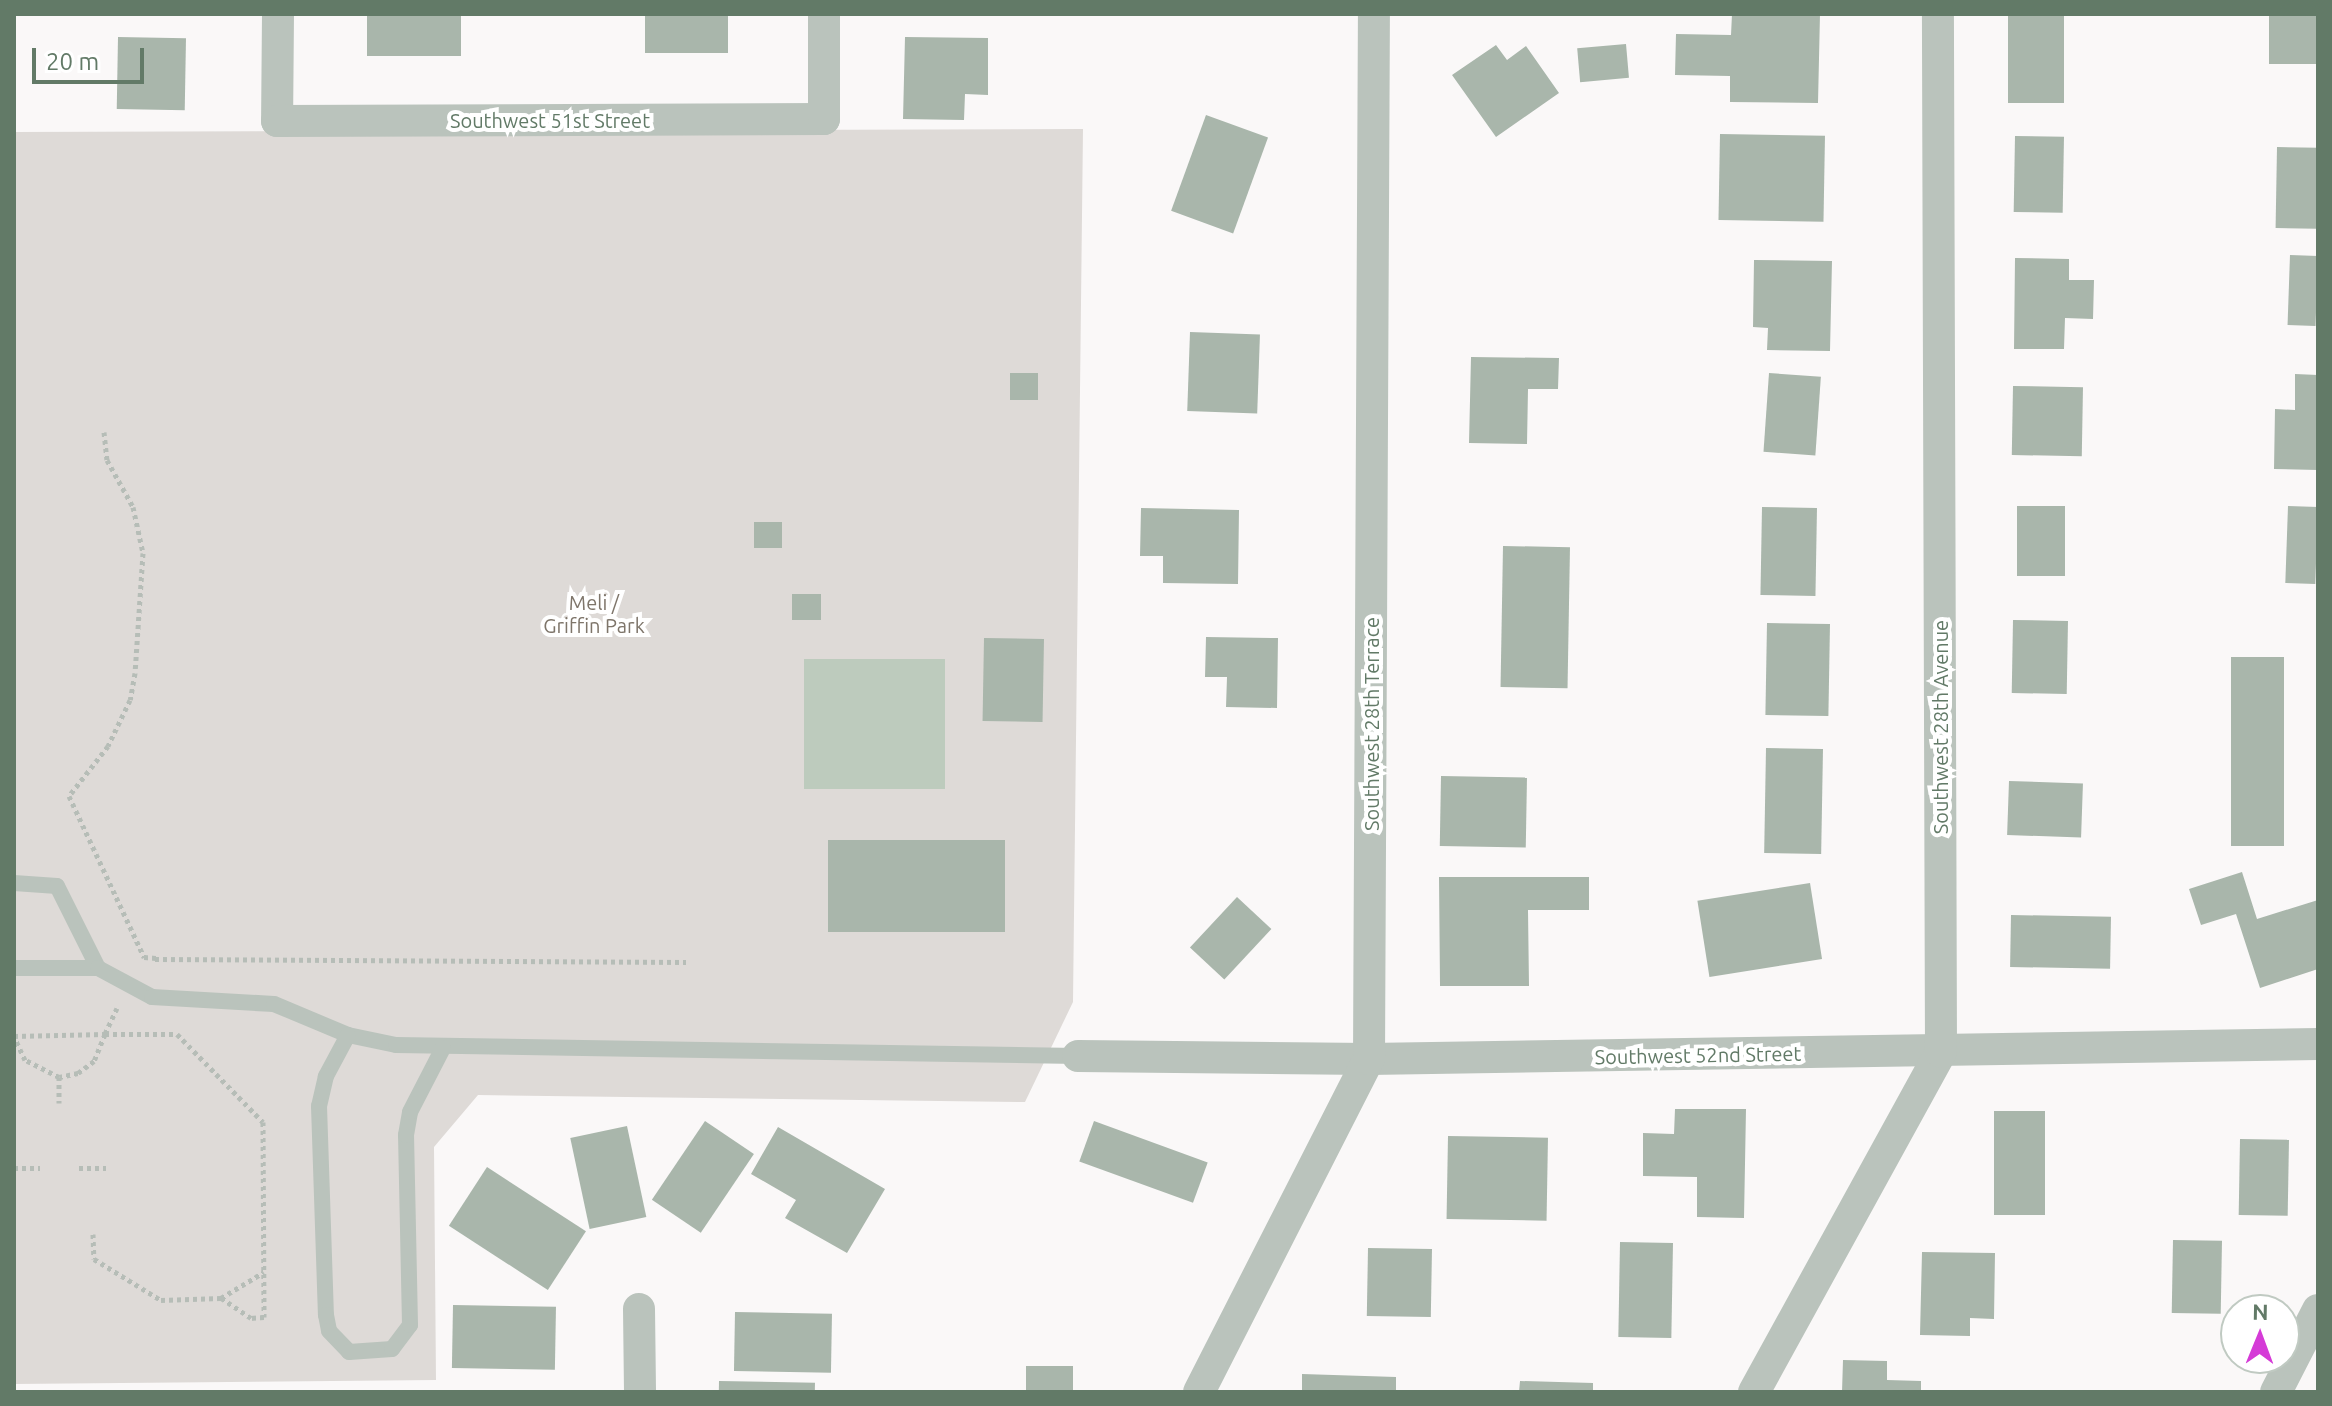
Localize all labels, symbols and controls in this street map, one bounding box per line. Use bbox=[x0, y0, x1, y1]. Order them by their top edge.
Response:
scale bar bbox=[36, 32, 148, 82]
text: 20 m bbox=[46, 48, 99, 75]
street label: Southwest 51st Street bbox=[450, 108, 650, 132]
park label: Meli / Griffin Park bbox=[543, 590, 645, 637]
street label: Southwest 28th Terrace bbox=[1359, 617, 1383, 831]
street label: Southwest 28th Avenue bbox=[1928, 620, 1952, 834]
street label: Southwest 52nd Street bbox=[1594, 1041, 1802, 1069]
north arrow bbox=[2220, 1294, 2300, 1374]
text: N bbox=[2252, 1299, 2269, 1324]

